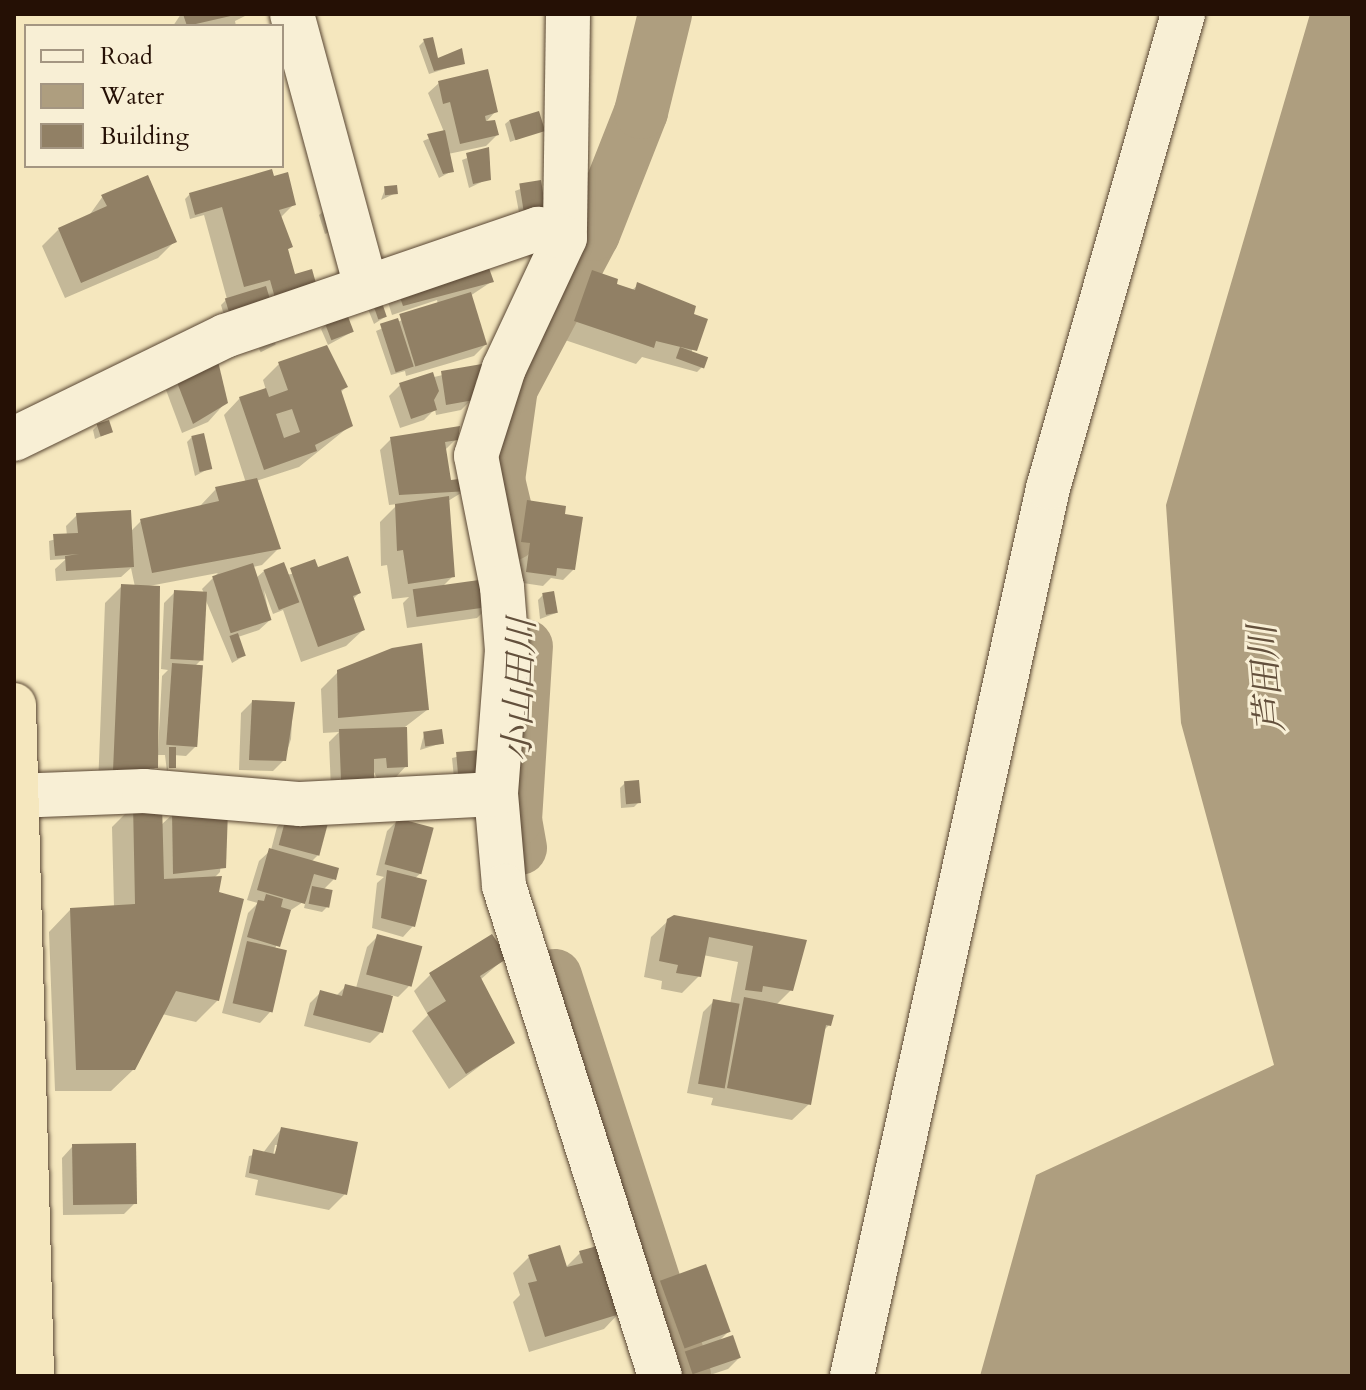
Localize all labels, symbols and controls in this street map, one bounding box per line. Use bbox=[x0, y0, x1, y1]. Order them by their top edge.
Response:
legend bbox=[24, 24, 284, 168]
text: Road bbox=[100, 40, 153, 73]
text: Water bbox=[100, 80, 164, 113]
text: Building bbox=[100, 120, 189, 153]
water label: 小山田川 bbox=[496, 617, 544, 763]
water label: 芦田川 bbox=[1241, 623, 1293, 735]

